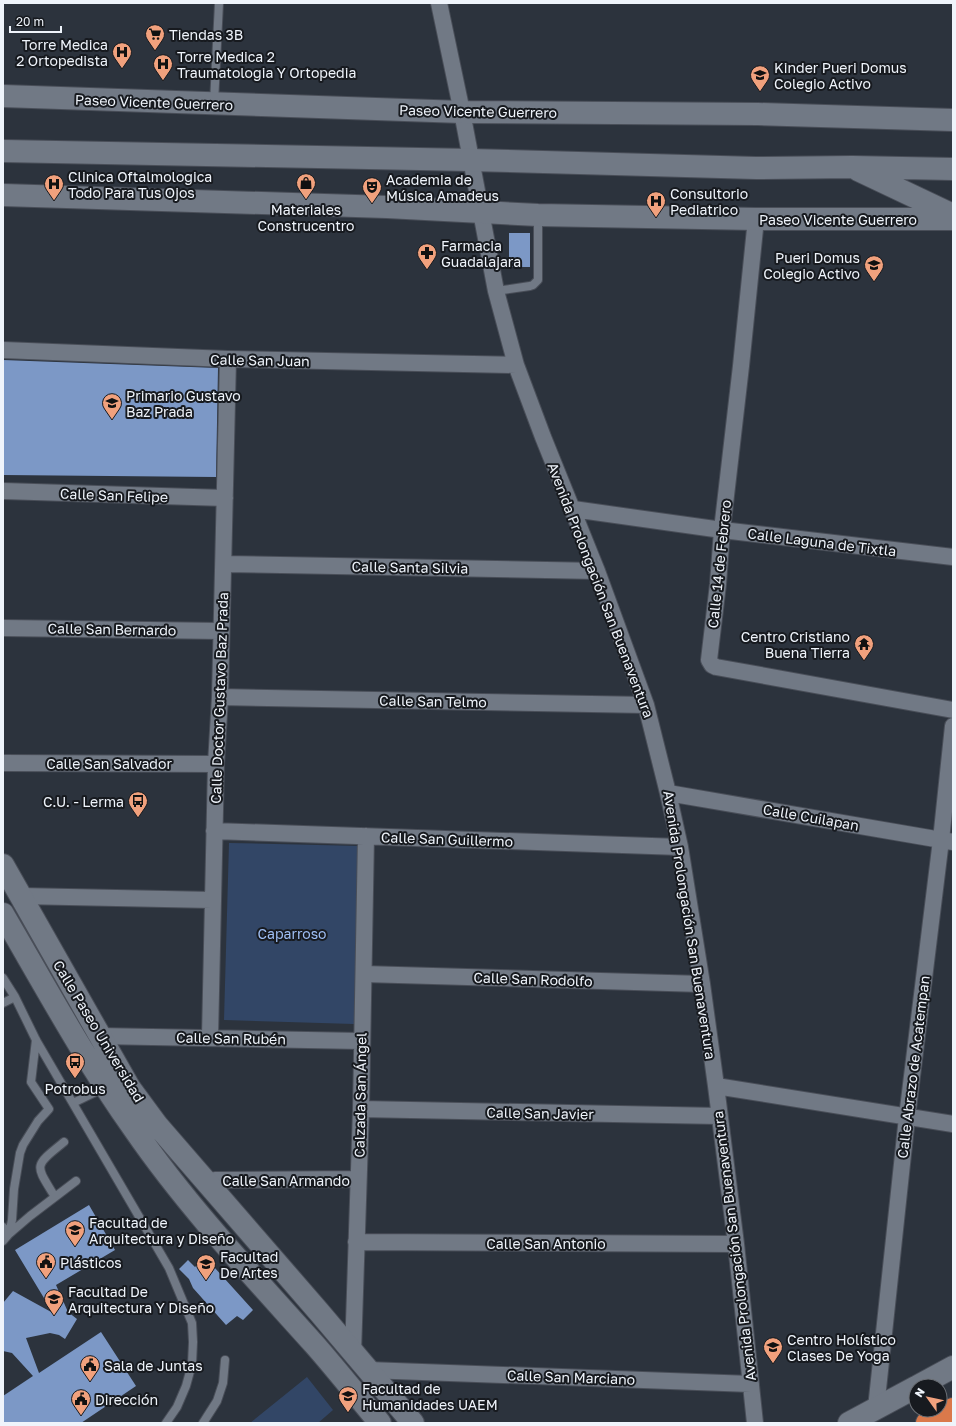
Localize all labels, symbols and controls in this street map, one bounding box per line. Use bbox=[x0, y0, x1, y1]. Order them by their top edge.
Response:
scale bar bbox=[10, 8, 61, 34]
text: 20 m bbox=[16, 14, 44, 29]
supermarket icon: Tiendas 3B bbox=[144, 23, 166, 51]
place label: Tiendas 3B bbox=[169, 26, 243, 43]
place label: Torre Medica 2 Ortopedista bbox=[16, 36, 108, 69]
hospital icon: Torre Medica 2 Ortopedista bbox=[111, 41, 133, 69]
place label: Torre Medica 2 Traumatologia Y Ortopedia bbox=[177, 48, 356, 81]
hospital icon: Torre Medica 2 Traumatologia Y Ortopedia bbox=[152, 53, 174, 81]
place label: Kinder Pueri Domus Colegio Activo bbox=[774, 59, 907, 92]
school or university icon: Kinder Pueri Domus Colegio Activo bbox=[749, 64, 771, 92]
street label: Paseo Vicente Guerrero bbox=[75, 91, 233, 113]
street label: Paseo Vicente Guerrero bbox=[399, 101, 557, 121]
place label: Clinica Oftalmologica Todo Para Tus Ojos bbox=[68, 168, 212, 201]
place label: Academia de Música Amadeus bbox=[386, 171, 499, 204]
shop icon: Materiales Construcentro bbox=[295, 172, 317, 200]
hospital icon: Clinica Oftalmologica Todo Para Tus Ojos bbox=[43, 173, 65, 201]
theatre icon: Academia de Música Amadeus bbox=[361, 176, 383, 204]
place label: Consultorio Pediatrico bbox=[670, 185, 748, 218]
hospital icon: Consultorio Pediatrico bbox=[645, 190, 667, 218]
place label: Materiales Construcentro bbox=[257, 201, 355, 234]
street label: Paseo Vicente Guerrero bbox=[759, 211, 917, 228]
place label: Farmacia Guadalajara bbox=[441, 237, 521, 270]
pharmacy icon: Farmacia Guadalajara bbox=[416, 242, 438, 270]
place label: Pueri Domus Colegio Activo bbox=[763, 249, 860, 282]
school or university icon: Pueri Domus Colegio Activo bbox=[863, 254, 885, 282]
street label: Calle San Juan bbox=[210, 351, 310, 369]
place label: Primario Gustavo Baz Prada bbox=[126, 387, 241, 420]
school or university icon: Primario Gustavo Baz Prada bbox=[101, 392, 123, 420]
street label: Avenida Prolongación San Buenaventura bbox=[544, 460, 658, 720]
street label: Calle San Felipe bbox=[60, 485, 168, 505]
street label: Calle 14 de Febrero bbox=[704, 499, 734, 629]
street label: Calle Laguna de Tixtla bbox=[747, 524, 897, 560]
street label: Calle Santa Silvia bbox=[352, 557, 468, 577]
street label: Calle Doctor Gustavo Baz Prada bbox=[207, 592, 231, 804]
street label: Calle San Bernardo bbox=[48, 619, 176, 639]
place label: Centro Cristiano Buena Tierra bbox=[741, 628, 850, 661]
temple icon: Centro Cristiano Buena Tierra bbox=[853, 633, 875, 661]
street label: Calle San Telmo bbox=[379, 692, 487, 710]
street label: Calle San Salvador bbox=[46, 755, 172, 772]
street label: Avenida Prolongación San Buenaventura bbox=[660, 789, 720, 1061]
bus stop icon: C.U. - Lerma bbox=[127, 790, 149, 818]
place label: C.U. - Lerma bbox=[43, 793, 124, 810]
street label: Calle Cuilapan bbox=[762, 800, 860, 834]
street label: Calle San Guillermo bbox=[381, 828, 513, 850]
park label: Caparroso bbox=[258, 925, 326, 942]
street label: Calle Paseo Universidad bbox=[50, 957, 148, 1105]
street label: Calle San Rodolfo bbox=[473, 968, 593, 990]
street label: Calle Abrazo de Acatempan bbox=[893, 975, 933, 1159]
street label: Calle San Rubén bbox=[176, 1029, 286, 1047]
street label: Calzada San Ángel bbox=[350, 1032, 370, 1158]
bus stop icon: Potrobus bbox=[64, 1051, 86, 1079]
place label: Potrobus bbox=[44, 1080, 106, 1097]
street label: Calle San Javier bbox=[486, 1104, 594, 1122]
street label: Avenida Prolongación San Buenaventura bbox=[709, 1110, 759, 1382]
street label: Calle San Armando bbox=[222, 1172, 350, 1189]
place label: Facultad de Arquitectura y Diseño bbox=[89, 1214, 234, 1247]
school or university icon: Facultad de Arquitectura y Diseño bbox=[64, 1219, 86, 1247]
street label: Calle San Antonio bbox=[486, 1235, 606, 1252]
place label: Facultad De Artes bbox=[220, 1248, 278, 1281]
public building icon: Plásticos bbox=[35, 1251, 57, 1279]
school or university icon: Facultad De Artes bbox=[195, 1253, 217, 1281]
place label: Plásticos bbox=[60, 1254, 122, 1271]
place label: Facultad De Arquitectura Y Diseño bbox=[68, 1283, 214, 1316]
school or university icon: Facultad De Arquitectura Y Diseño bbox=[43, 1288, 65, 1316]
place label: Centro Holístico Clases De Yoga bbox=[787, 1331, 896, 1364]
school or university icon: Centro Holístico Clases De Yoga bbox=[762, 1336, 784, 1364]
public building icon: Sala de Juntas bbox=[79, 1354, 101, 1382]
place label: Sala de Juntas bbox=[104, 1357, 203, 1374]
street label: Calle San Marciano bbox=[507, 1366, 635, 1388]
north arrow bbox=[908, 1378, 948, 1418]
place label: Facultad de Humanidades UAEM bbox=[362, 1380, 498, 1413]
school or university icon: Facultad de Humanidades UAEM bbox=[337, 1385, 359, 1413]
text: N bbox=[911, 1385, 927, 1399]
public building icon: Dirección bbox=[70, 1388, 92, 1416]
place label: Dirección bbox=[95, 1391, 158, 1408]

